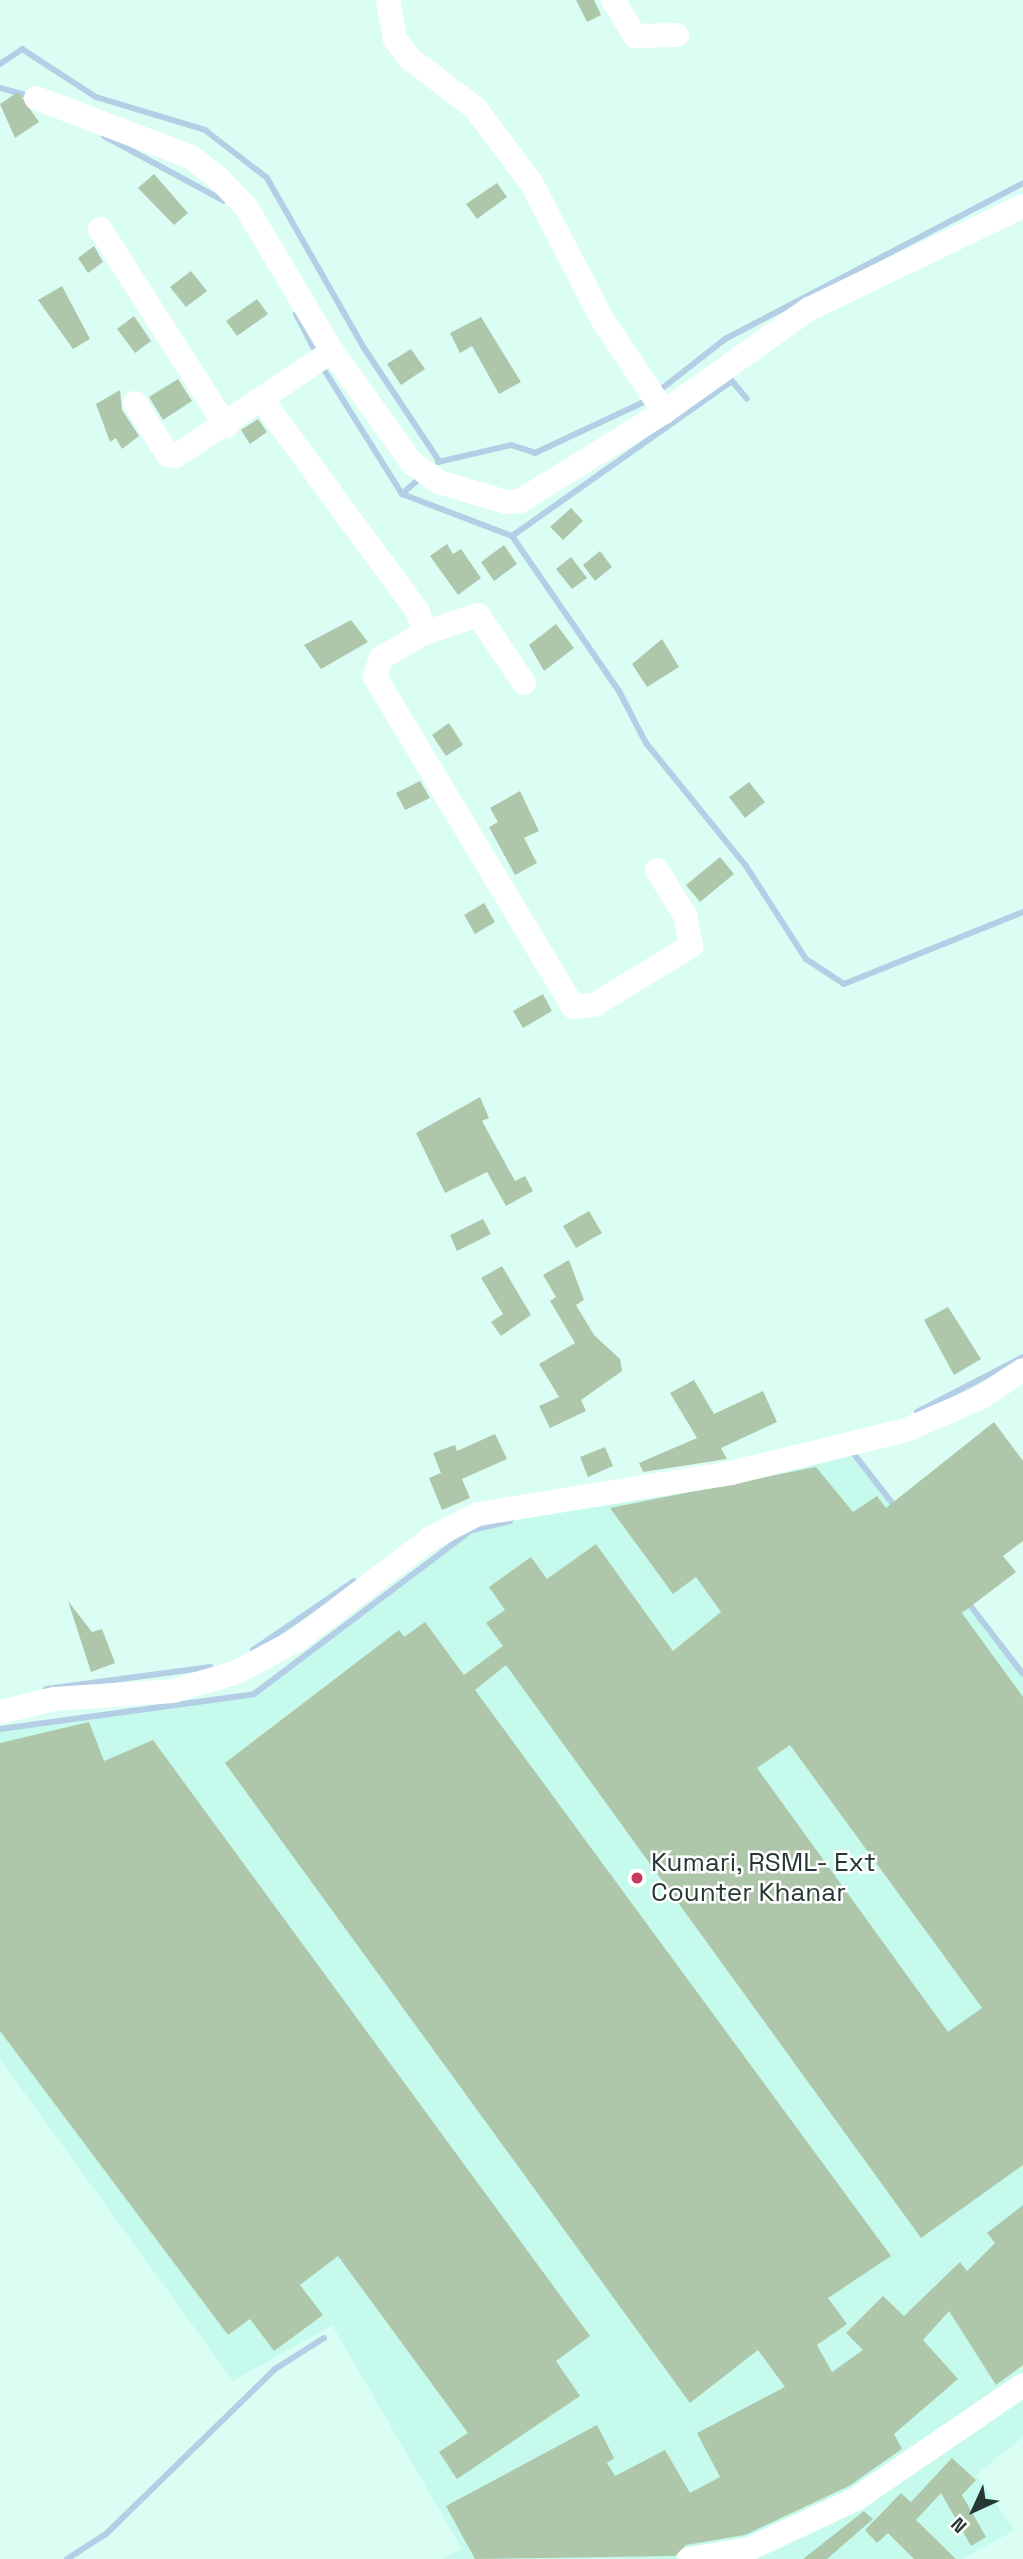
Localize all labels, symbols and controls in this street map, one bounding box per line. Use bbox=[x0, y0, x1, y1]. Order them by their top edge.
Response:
place label: Kumari, RSML- Ext Counter Khanar bbox=[651, 1847, 878, 1909]
marker: Kumari, RSML- Ext Counter Khanar bbox=[629, 1870, 645, 1886]
north arrow bbox=[939, 2475, 1009, 2545]
text: N bbox=[945, 2512, 972, 2539]

